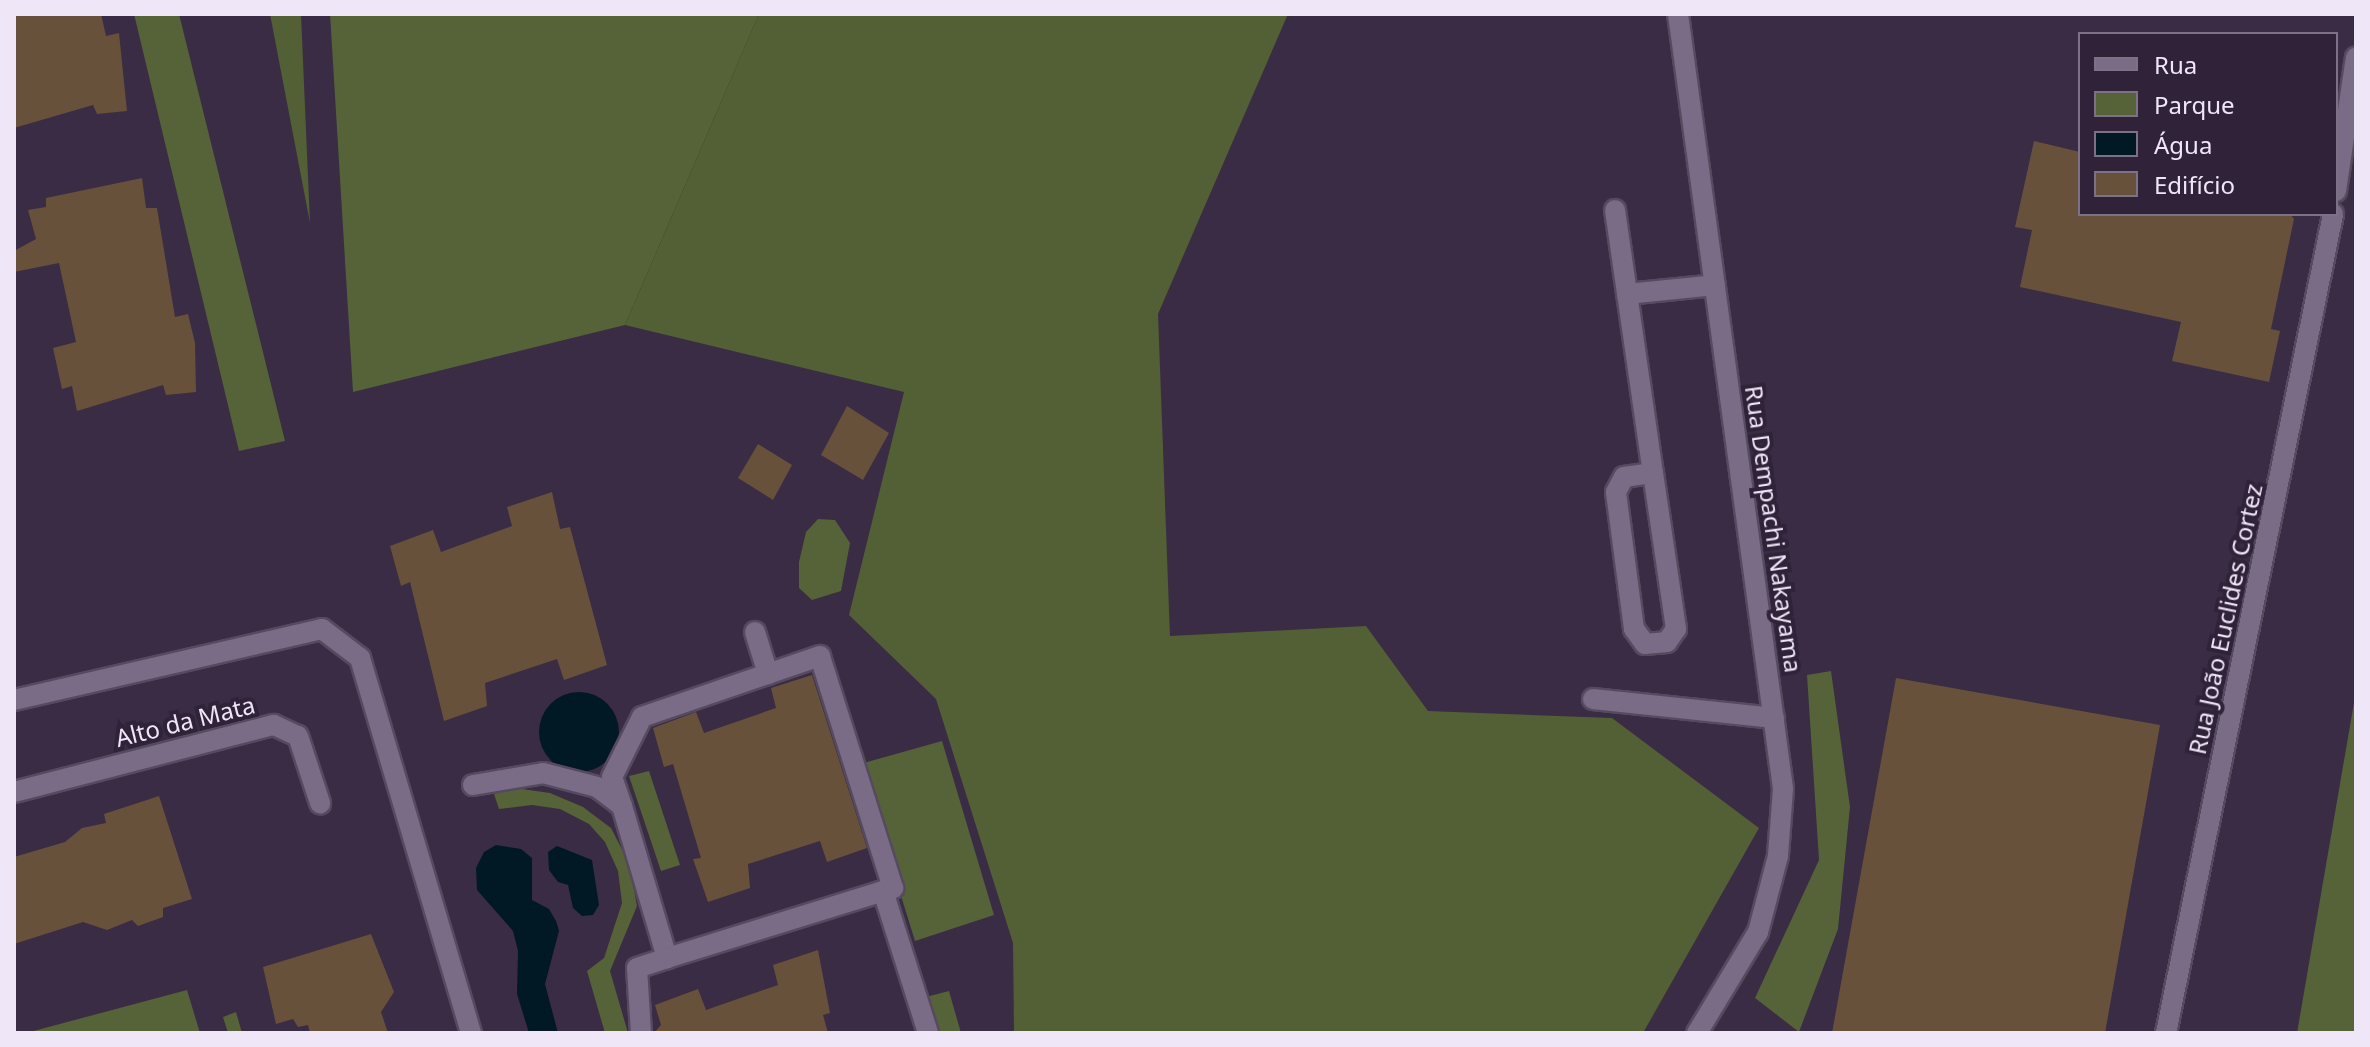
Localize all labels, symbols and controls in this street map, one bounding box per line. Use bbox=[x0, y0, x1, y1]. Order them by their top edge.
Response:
legend bbox=[2078, 32, 2338, 216]
text: Rua bbox=[2154, 48, 2197, 81]
text: Parque bbox=[2154, 88, 2235, 121]
text: Água bbox=[2154, 128, 2212, 161]
text: Edifício bbox=[2154, 168, 2235, 201]
street label: Rua Dempachi Nakayama bbox=[1740, 384, 1808, 674]
street label: Rua João Euclides Cortez bbox=[2182, 481, 2268, 757]
street label: Alto da Mata bbox=[112, 690, 258, 752]

